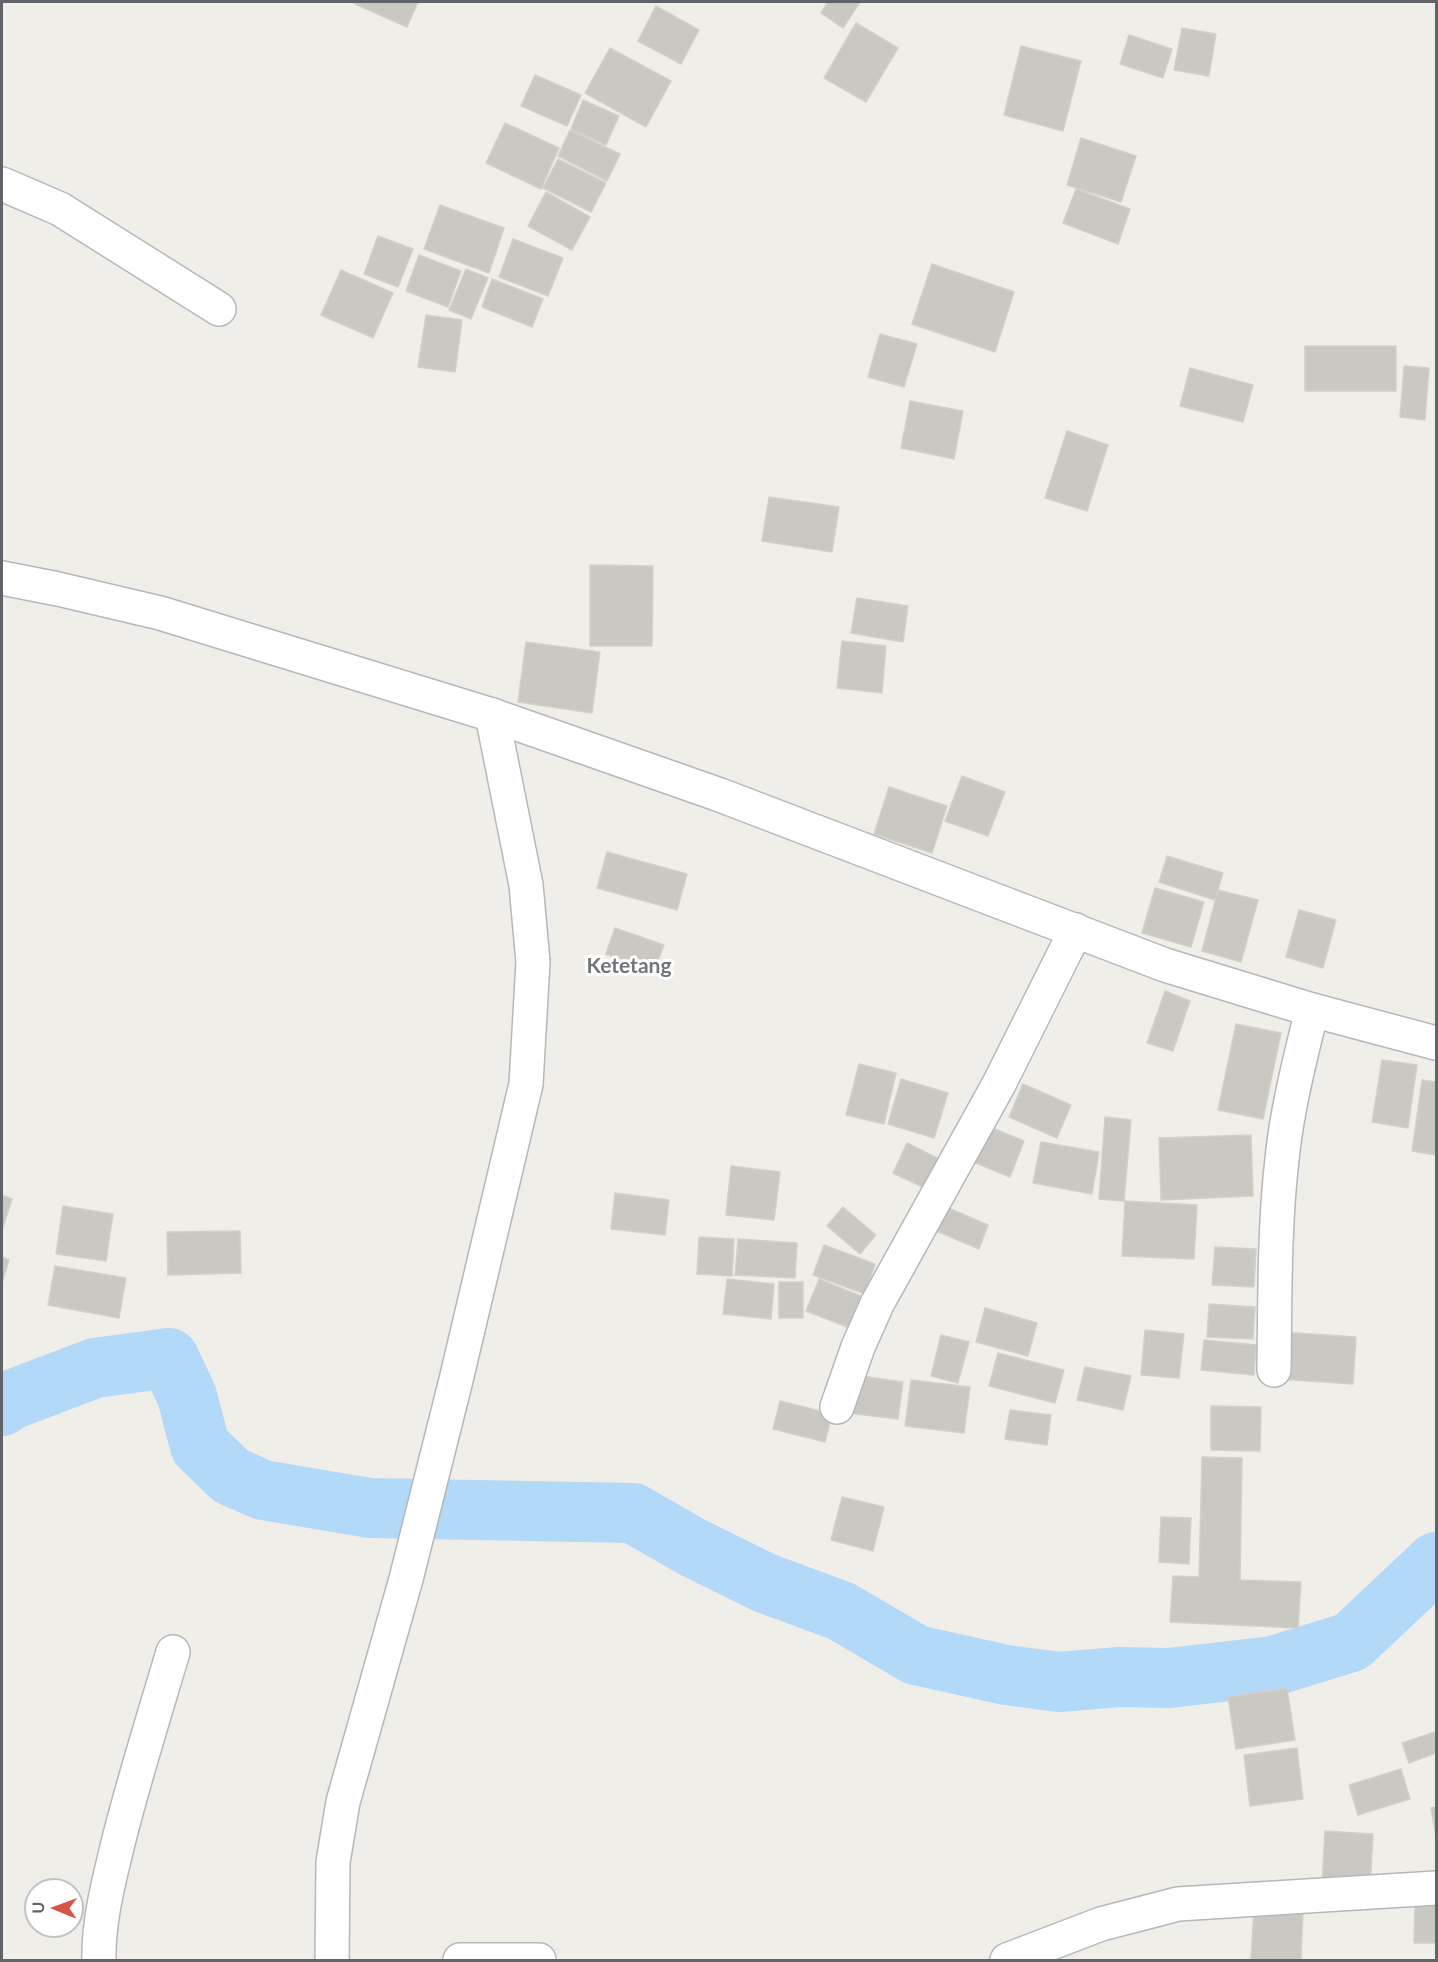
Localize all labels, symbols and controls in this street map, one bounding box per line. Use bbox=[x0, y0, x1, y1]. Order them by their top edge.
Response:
district label: Ketetang bbox=[587, 953, 671, 979]
north arrow bbox=[24, 1878, 84, 1938]
text: U bbox=[28, 1902, 47, 1914]

